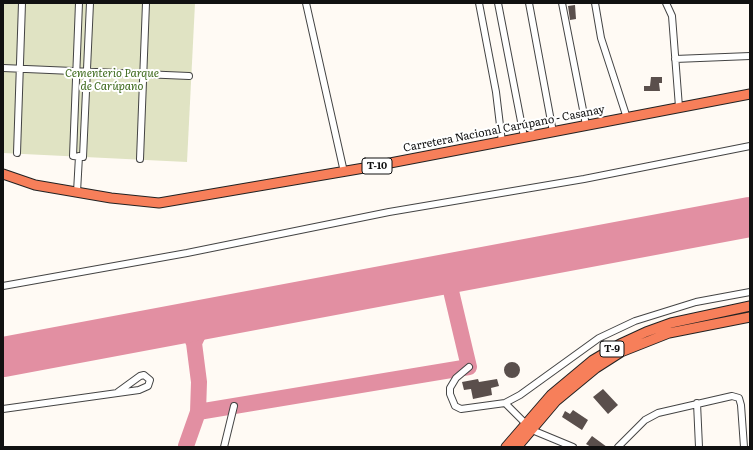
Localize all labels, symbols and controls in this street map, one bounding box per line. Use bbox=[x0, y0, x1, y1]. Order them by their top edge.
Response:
park label: Cementerio Parque de Carúpano bbox=[65, 67, 159, 93]
street label: Carretera Nacional Carúpano - Casanay bbox=[402, 103, 606, 155]
road number: T-10 bbox=[362, 158, 392, 174]
road number: T-9 bbox=[600, 341, 624, 357]

